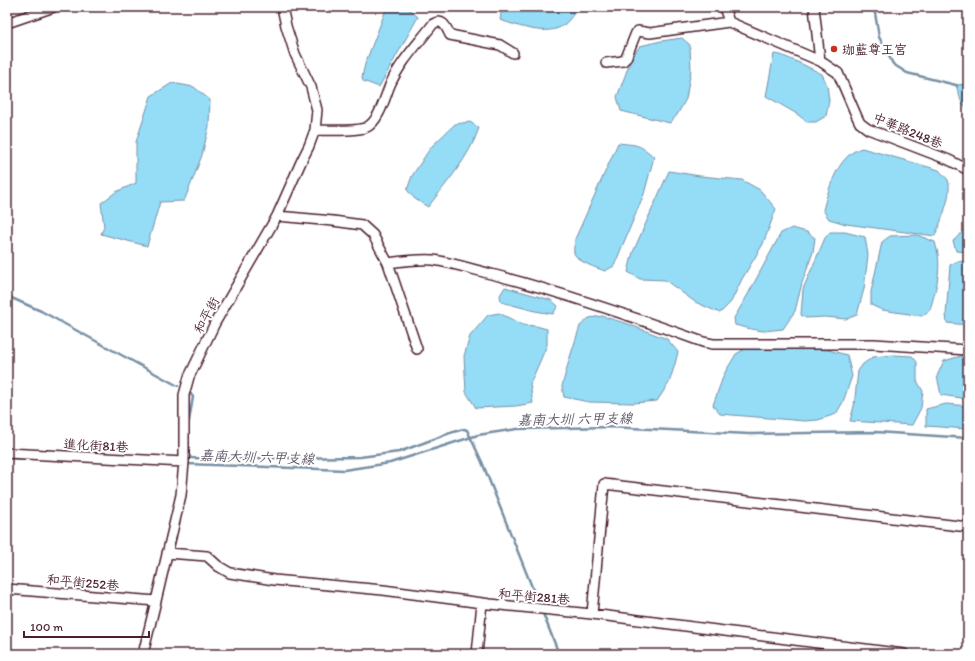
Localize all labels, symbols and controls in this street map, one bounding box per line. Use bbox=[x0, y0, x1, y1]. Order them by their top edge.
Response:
place label: 珈藍尊王宮 bbox=[842, 42, 907, 57]
marker: 珈藍尊王宮 bbox=[829, 44, 839, 54]
street label: 中華路248巷 bbox=[871, 110, 945, 151]
street label: 和平街 bbox=[191, 294, 222, 336]
water label: 嘉南大圳 六甲支線 bbox=[517, 410, 634, 429]
street label: 進化街81巷 bbox=[63, 436, 129, 455]
water label: 嘉南大圳 六甲支線 bbox=[199, 447, 316, 468]
street label: 和平街252巷 bbox=[46, 572, 120, 593]
street label: 和平街281巷 bbox=[497, 586, 570, 607]
scale bar bbox=[24, 613, 149, 639]
text: 100 m bbox=[30, 620, 63, 634]

